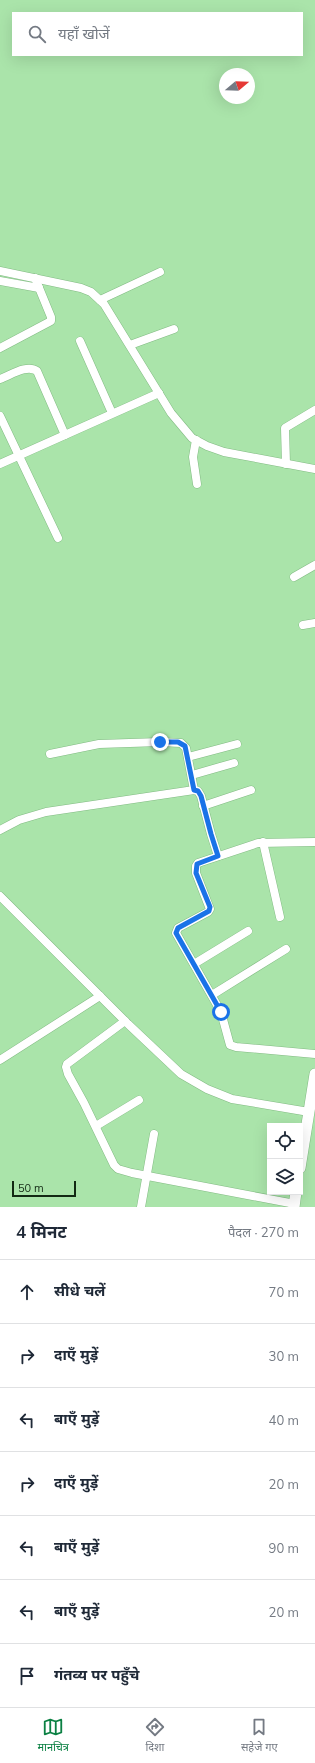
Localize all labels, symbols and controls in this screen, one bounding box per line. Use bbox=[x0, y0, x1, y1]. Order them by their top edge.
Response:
search box bbox=[12, 12, 303, 56]
icon: search bbox=[26, 23, 48, 45]
text: यहाँ खोजें bbox=[58, 24, 110, 43]
north arrow bbox=[219, 68, 255, 104]
route end bbox=[151, 733, 169, 751]
route start bbox=[212, 1003, 230, 1021]
map controls bbox=[267, 1123, 303, 1195]
button: locate bbox=[267, 1123, 303, 1159]
button: layers bbox=[267, 1159, 303, 1195]
scale bar bbox=[12, 1179, 76, 1198]
text: 50 m bbox=[18, 1181, 44, 1195]
text: 4 मिनट bbox=[16, 1221, 67, 1242]
text: पैदल · 270 m bbox=[228, 1224, 299, 1240]
icon: ahead bbox=[16, 1281, 38, 1303]
text: सीधे चलें bbox=[54, 1281, 105, 1300]
text: 70 m bbox=[269, 1284, 299, 1300]
icon: right bbox=[16, 1345, 38, 1367]
text: दाएँ मुड़ें bbox=[54, 1345, 98, 1364]
text: 30 m bbox=[269, 1348, 299, 1364]
icon: left bbox=[16, 1409, 38, 1431]
text: बाएँ मुड़ें bbox=[54, 1409, 99, 1428]
text: 40 m bbox=[269, 1412, 299, 1428]
icon: right bbox=[16, 1473, 38, 1495]
text: दाएँ मुड़ें bbox=[54, 1473, 98, 1492]
text: 20 m bbox=[269, 1476, 299, 1492]
icon: left bbox=[16, 1537, 38, 1559]
text: बाएँ मुड़ें bbox=[54, 1537, 99, 1556]
text: 90 m bbox=[269, 1540, 299, 1556]
icon: left bbox=[16, 1601, 38, 1623]
text: बाएँ मुड़ें bbox=[54, 1601, 99, 1620]
text: 20 m bbox=[269, 1604, 299, 1620]
icon: arrive bbox=[16, 1665, 38, 1687]
text: गंतव्य पर पहुँचे bbox=[54, 1665, 139, 1684]
tab: मानचित्र bbox=[37, 1716, 69, 1755]
tab: दिशा bbox=[144, 1716, 166, 1755]
tab: सहेजे गए bbox=[241, 1716, 278, 1755]

